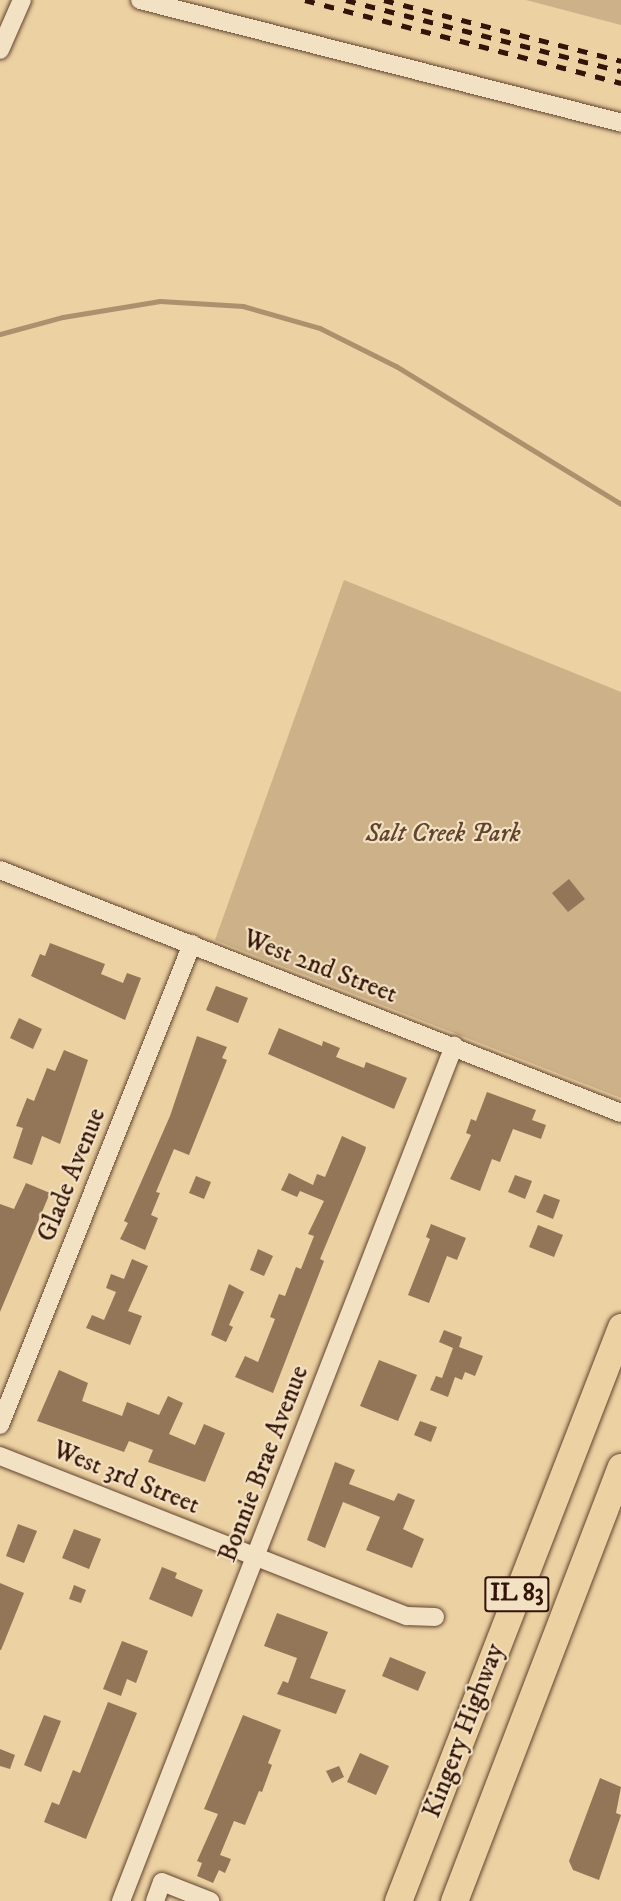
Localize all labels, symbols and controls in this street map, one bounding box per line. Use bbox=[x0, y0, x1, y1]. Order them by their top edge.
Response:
park label: Salt Creek Park bbox=[365, 818, 521, 850]
street label: West 2nd Street bbox=[239, 923, 401, 1011]
street label: Glade Avenue bbox=[31, 1104, 113, 1246]
street label: Bonnie Brae Avenue bbox=[212, 1361, 316, 1567]
street label: West 3rd Street bbox=[48, 1434, 204, 1522]
road number: IL 83 bbox=[484, 1573, 550, 1615]
street label: Kingery Highway bbox=[416, 1639, 512, 1823]

